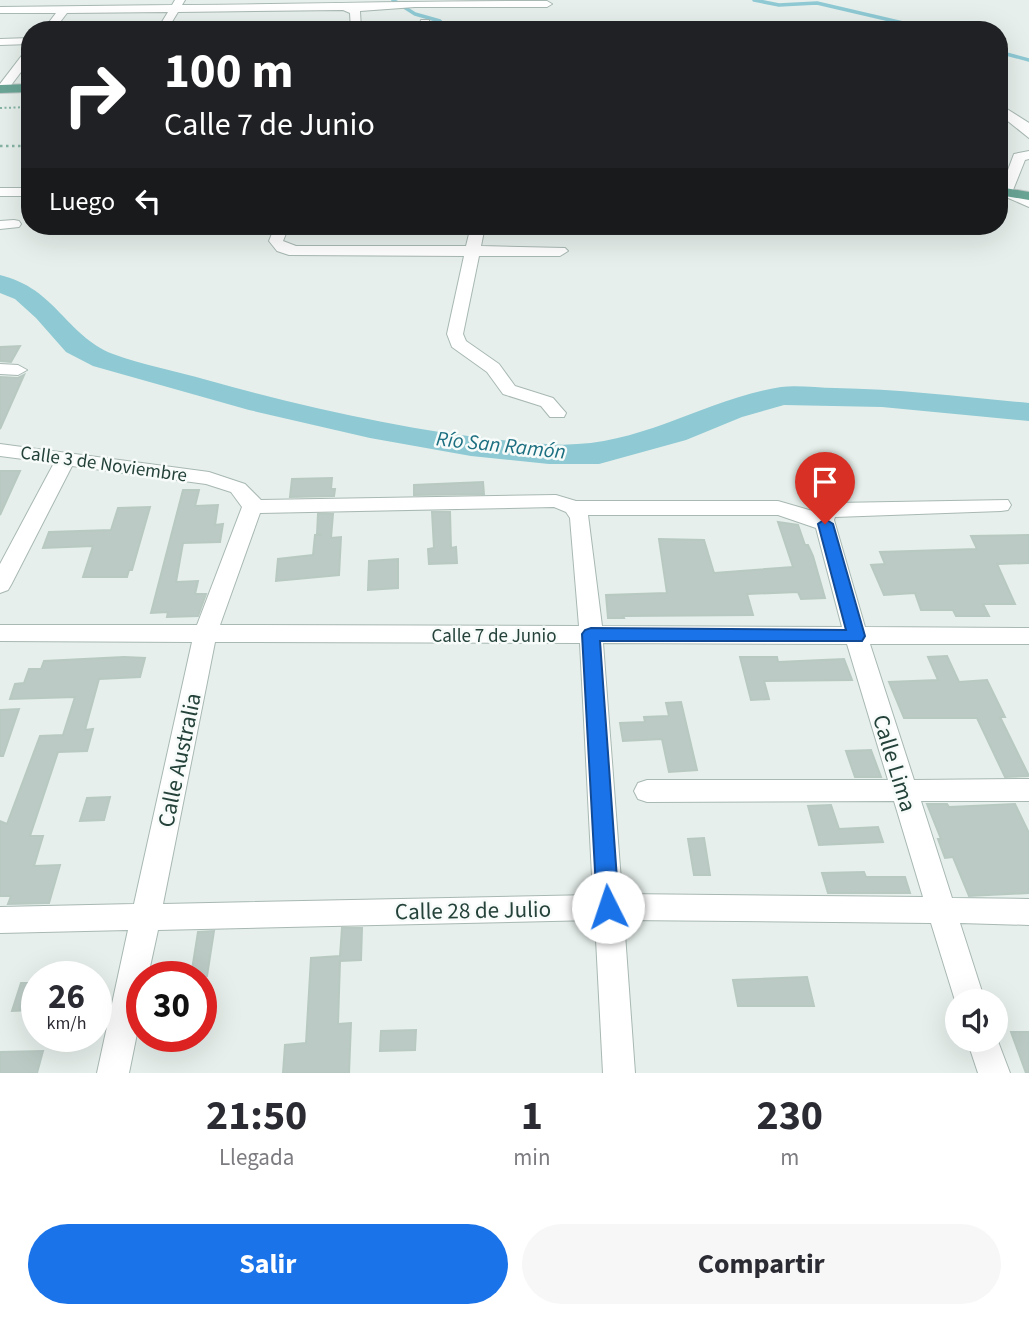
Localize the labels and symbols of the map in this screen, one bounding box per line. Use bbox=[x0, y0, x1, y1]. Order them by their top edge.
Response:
water label: Río San Ramón bbox=[435, 423, 567, 467]
street label: Calle 3 de Noviembre bbox=[19, 439, 189, 490]
pin bbox=[795, 452, 855, 524]
street label: Calle 7 de Junio bbox=[431, 623, 557, 650]
street label: Calle Australia bbox=[149, 690, 210, 830]
street label: Calle Lima bbox=[864, 711, 925, 816]
position arrow bbox=[571, 870, 645, 944]
street label: Calle 28 de Julio bbox=[395, 893, 551, 928]
speed limit sign: 30 bbox=[126, 961, 217, 1052]

